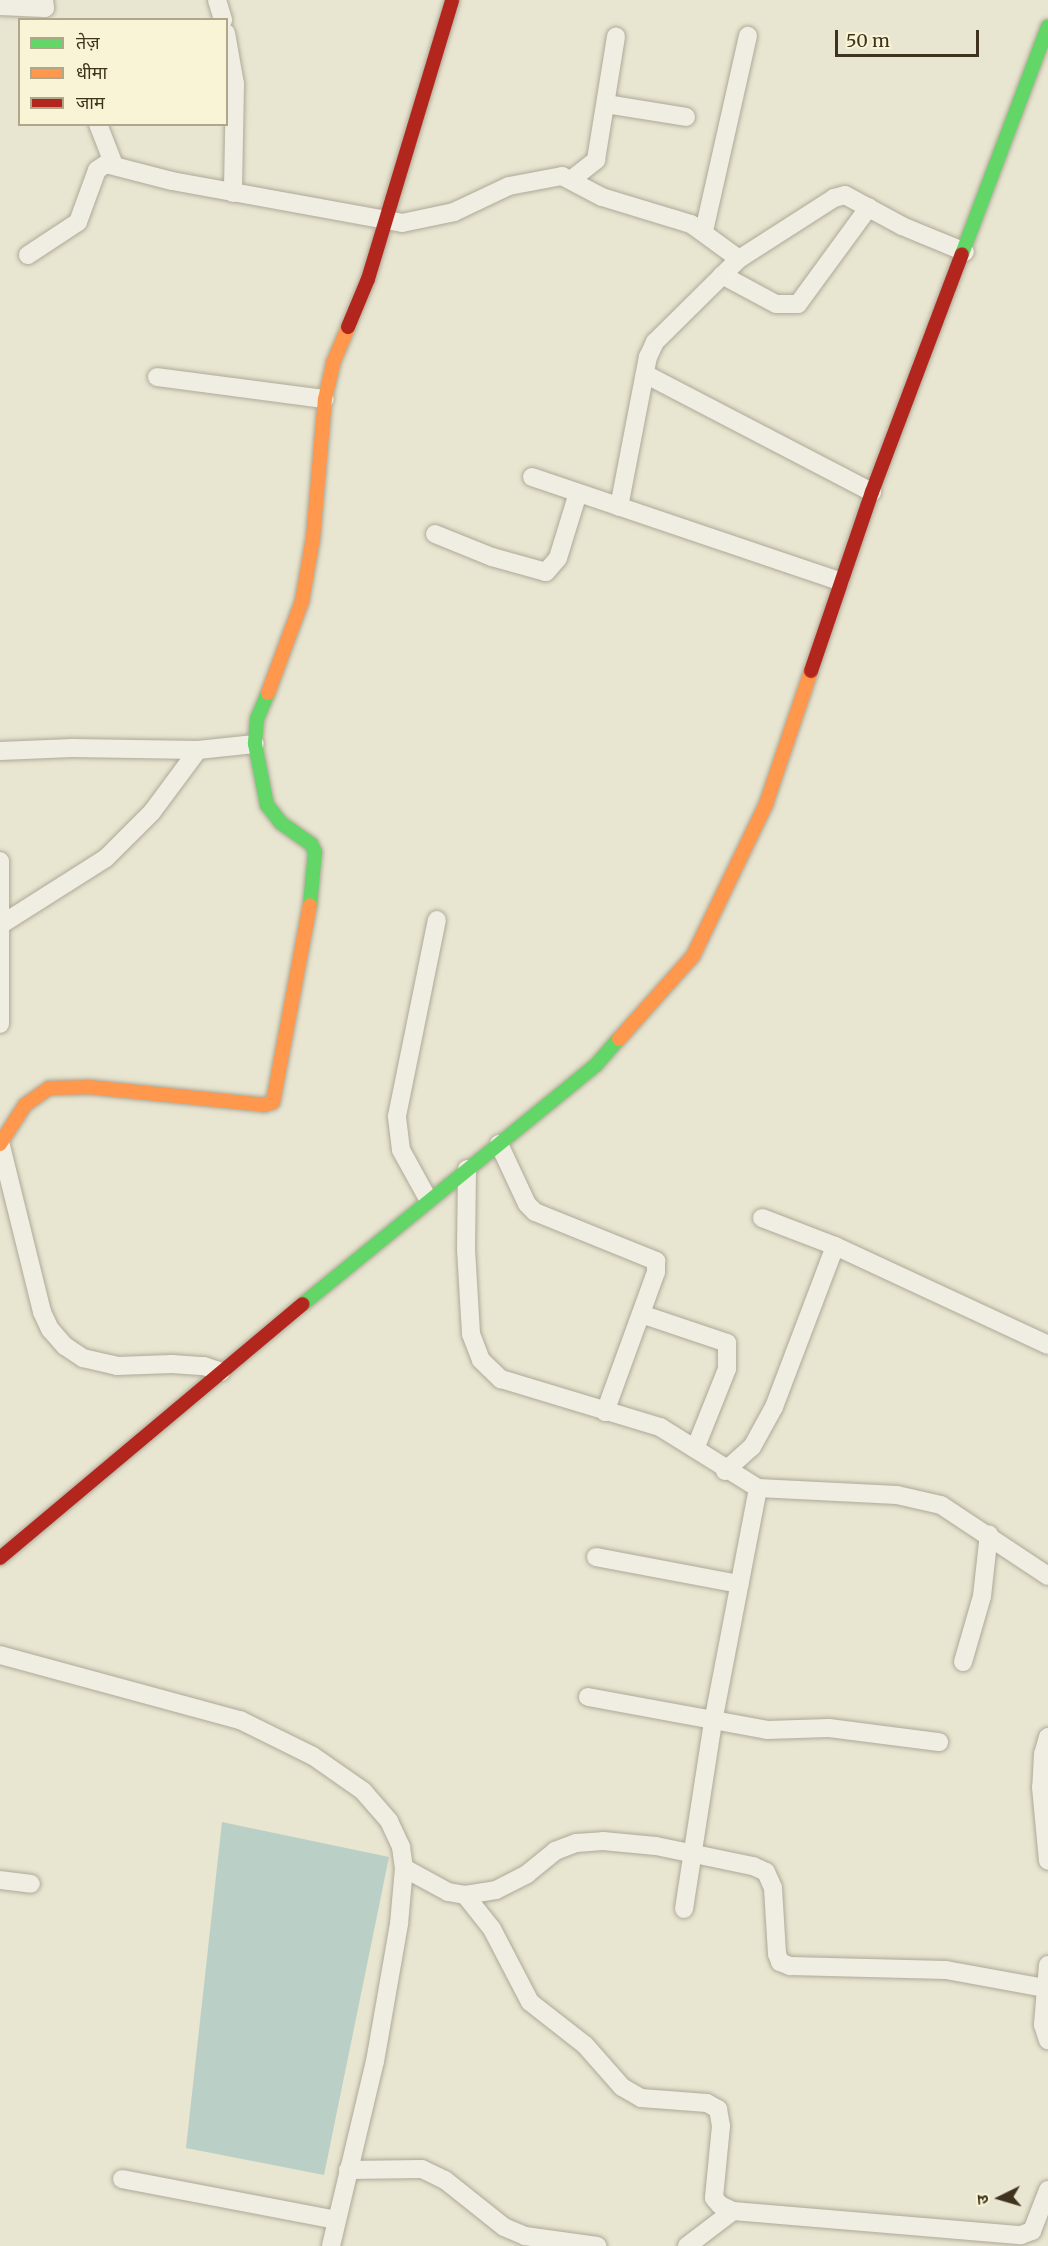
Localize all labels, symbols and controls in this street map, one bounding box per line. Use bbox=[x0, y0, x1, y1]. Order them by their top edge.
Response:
legend bbox=[18, 18, 228, 126]
scale bar bbox=[838, 18, 982, 56]
text: 50 m bbox=[846, 29, 890, 52]
text: तेज़ bbox=[76, 31, 100, 54]
text: धीमा bbox=[76, 61, 107, 84]
text: जाम bbox=[76, 91, 105, 114]
north arrow bbox=[970, 2168, 1030, 2228]
text: उ bbox=[972, 2194, 992, 2205]

